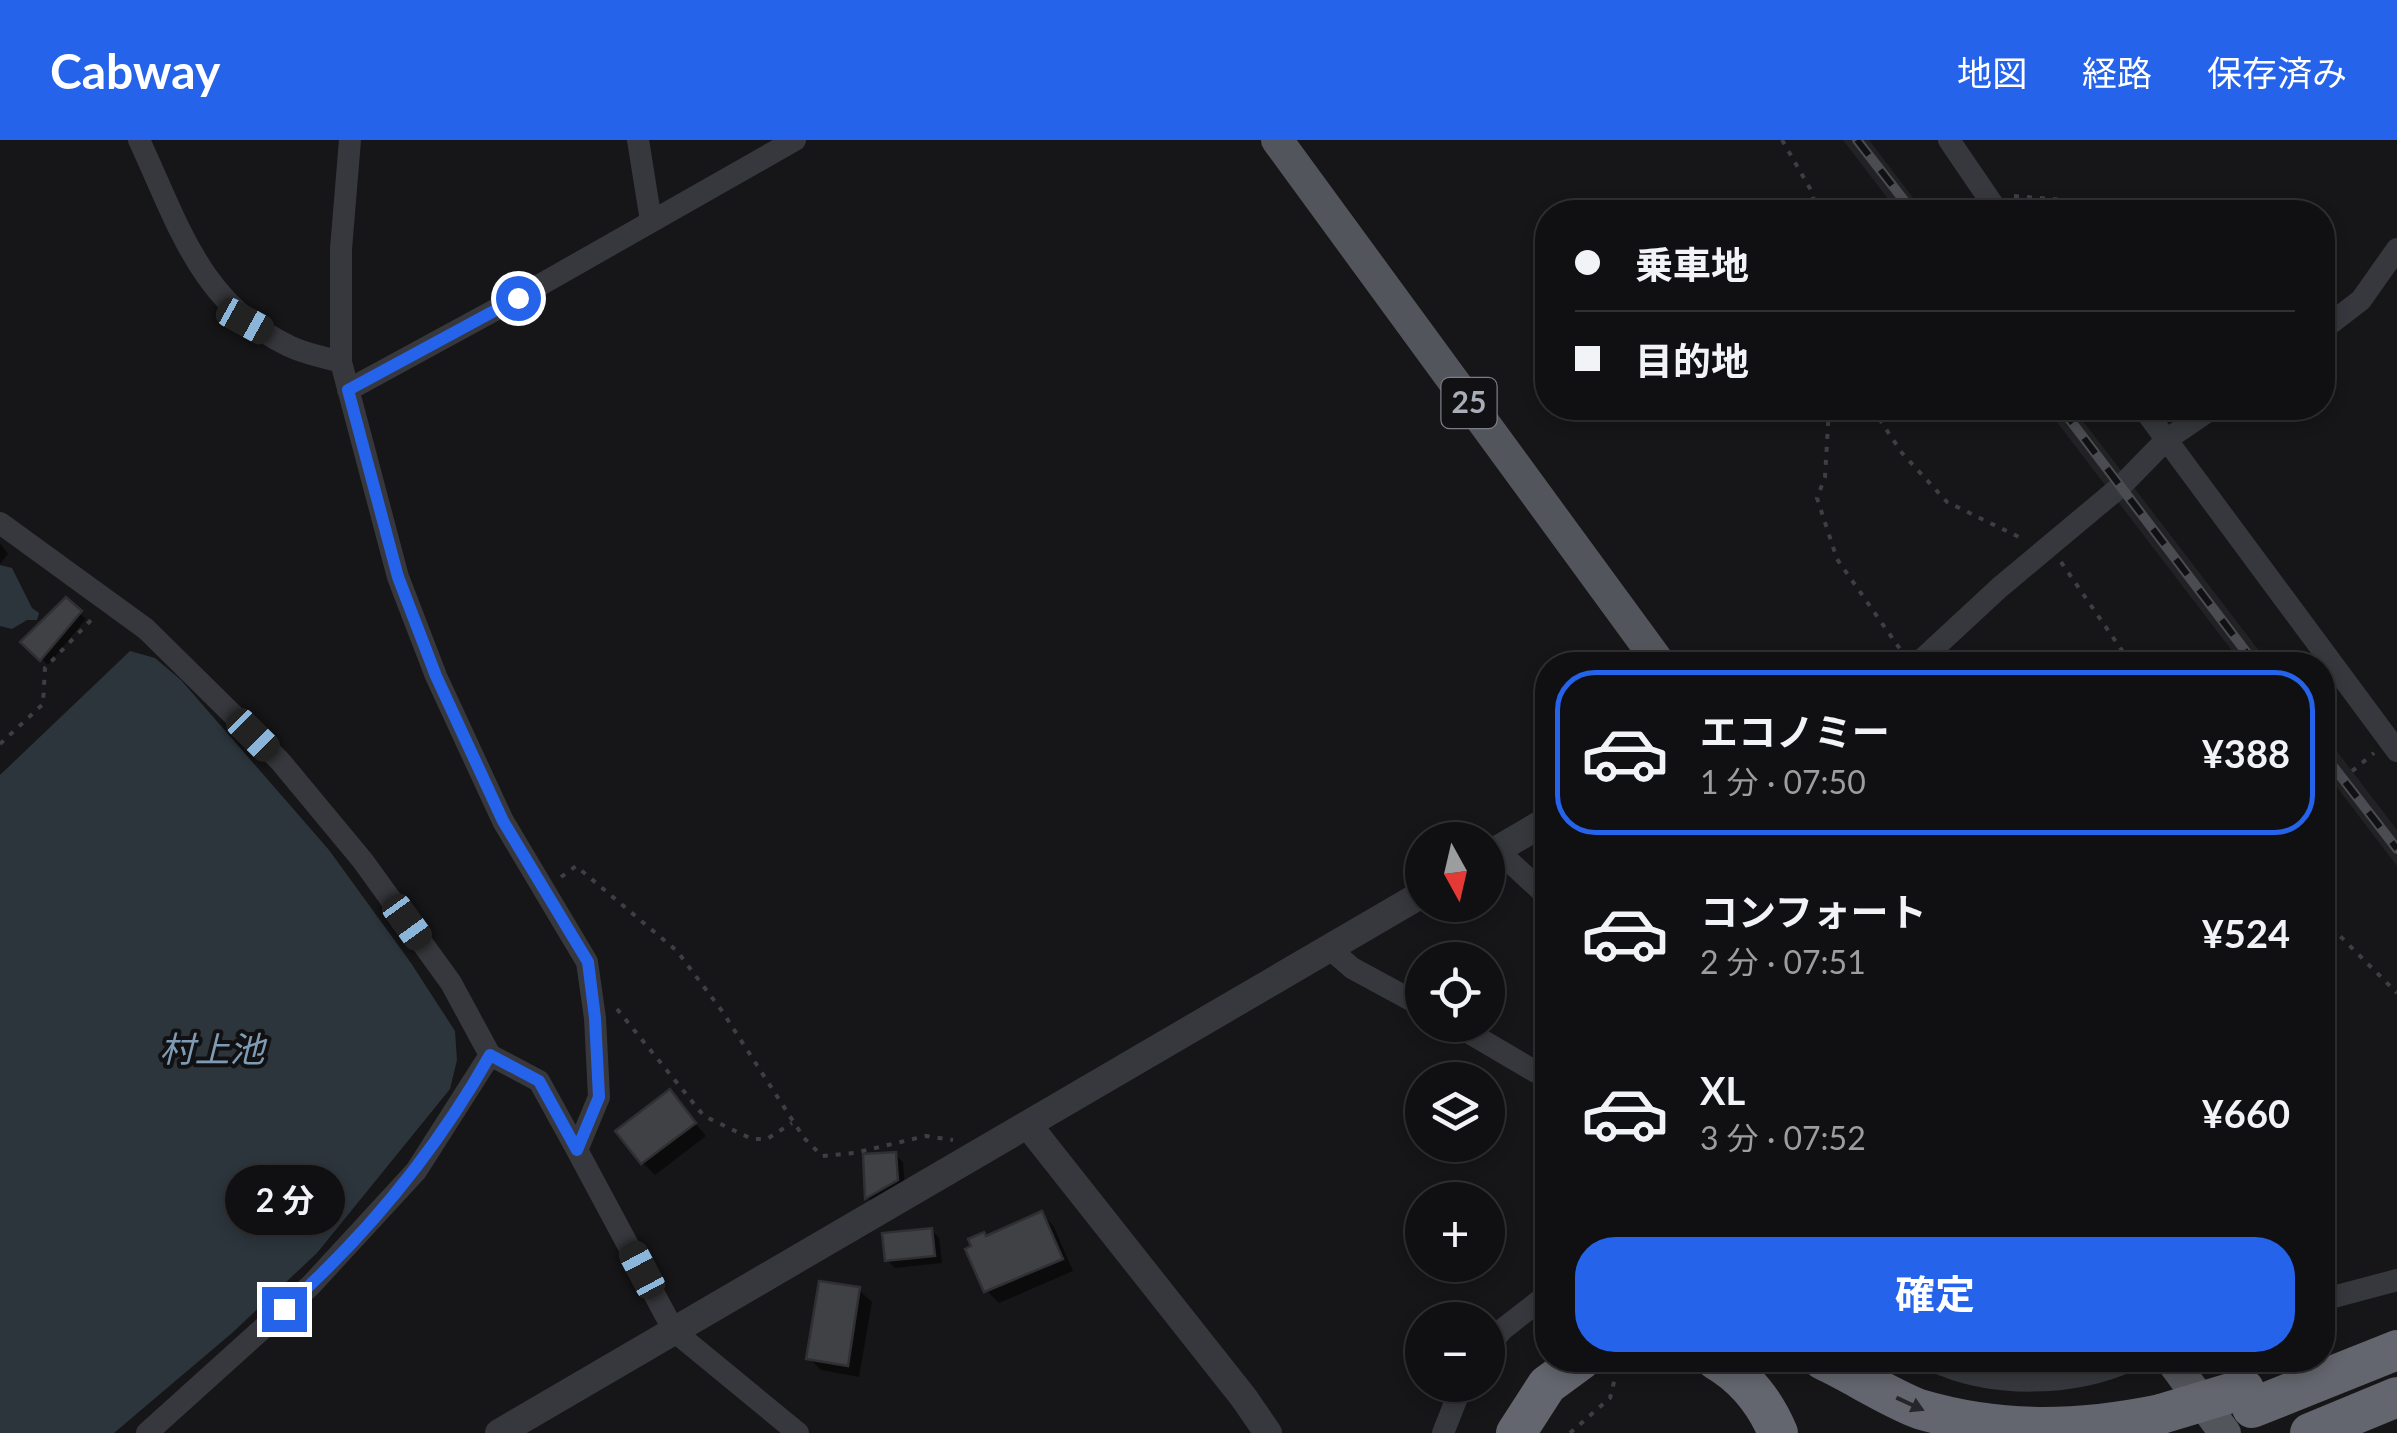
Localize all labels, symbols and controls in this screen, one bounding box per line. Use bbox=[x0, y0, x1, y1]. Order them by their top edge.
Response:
text: Cabway bbox=[50, 42, 220, 99]
text: 地図 bbox=[1957, 51, 2027, 93]
text: 経路 bbox=[2082, 51, 2152, 93]
text: 保存済み bbox=[2207, 51, 2347, 93]
text: 乗車地 bbox=[1635, 241, 1749, 287]
route start bbox=[496, 276, 541, 321]
car bbox=[211, 293, 279, 349]
text: 目的地 bbox=[1635, 337, 1749, 383]
road number: 25 bbox=[1442, 378, 1496, 428]
car bbox=[221, 703, 285, 767]
icon: car bbox=[1580, 708, 1670, 798]
text: エコノミー bbox=[1700, 708, 1890, 754]
text: ¥388 bbox=[2202, 730, 2290, 776]
text: 1 分 · 07:50 bbox=[1700, 762, 1866, 801]
north arrow bbox=[1405, 822, 1505, 922]
map controls bbox=[1405, 822, 1505, 1402]
icon: car bbox=[1580, 888, 1670, 978]
text: コンフォート bbox=[1700, 888, 1927, 934]
car bbox=[377, 889, 437, 955]
text: ¥524 bbox=[2202, 910, 2290, 956]
button: locate bbox=[1405, 942, 1505, 1042]
text: 2 分 · 07:51 bbox=[1700, 942, 1866, 981]
water label: 村上池 bbox=[159, 1027, 267, 1069]
button: layers bbox=[1405, 1062, 1505, 1162]
text: XL bbox=[1700, 1067, 1745, 1113]
icon: car bbox=[1580, 1068, 1670, 1158]
text: ¥660 bbox=[2202, 1090, 2290, 1136]
text: 3 分 · 07:52 bbox=[1700, 1118, 1866, 1157]
callout: 2 分 bbox=[224, 1164, 344, 1234]
text: 2 分 bbox=[256, 1180, 314, 1219]
button: + bbox=[1405, 1182, 1505, 1282]
car bbox=[615, 1236, 669, 1304]
button: 確定 bbox=[1575, 1237, 2295, 1352]
route end bbox=[262, 1287, 307, 1332]
button: − bbox=[1405, 1302, 1505, 1402]
one-way arrow bbox=[1895, 1396, 1925, 1412]

